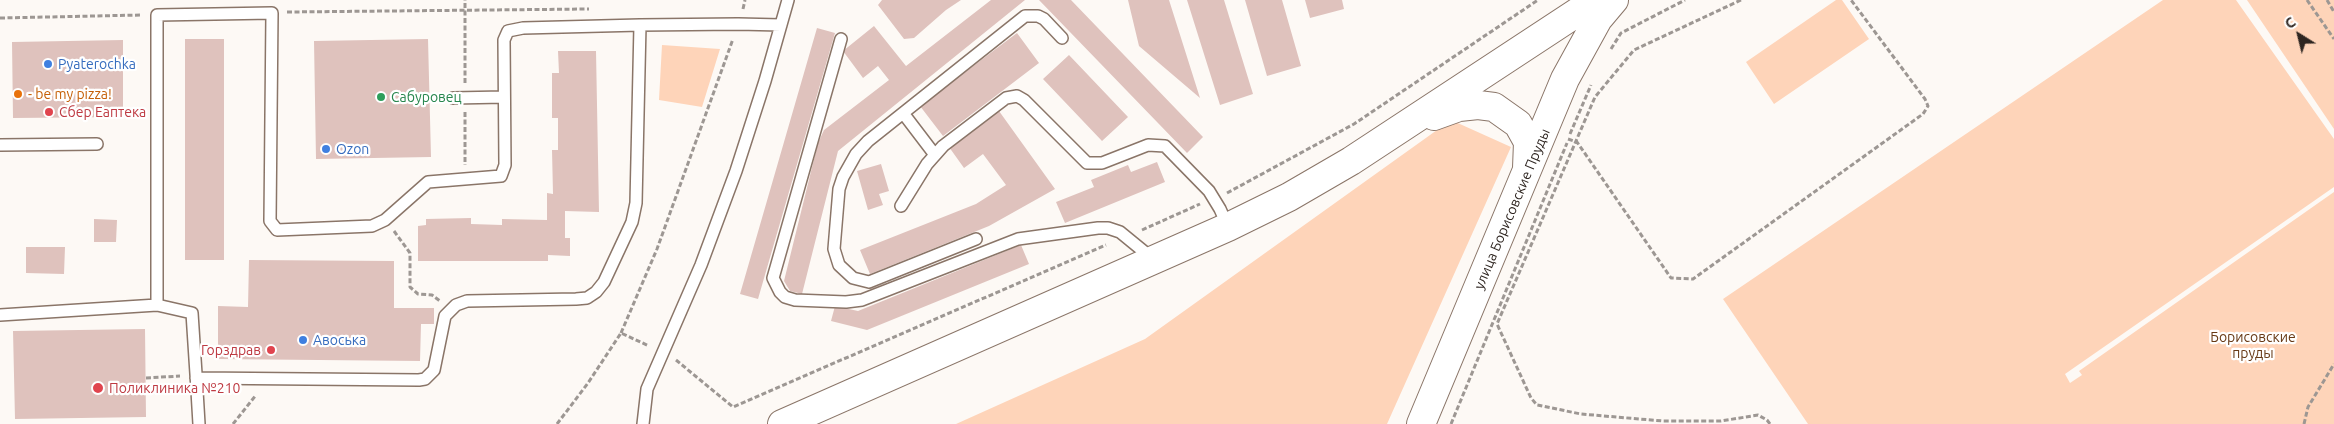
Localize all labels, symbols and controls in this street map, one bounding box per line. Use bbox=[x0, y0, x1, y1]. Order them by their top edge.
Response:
north arrow bbox=[2274, 10, 2324, 60]
text: С bbox=[2282, 14, 2299, 32]
place label: Pyaterochka bbox=[58, 56, 136, 72]
marker: Pyaterochka bbox=[42, 58, 54, 70]
place label: - be my pizza! bbox=[28, 86, 112, 102]
marker: - be my pizza! bbox=[12, 88, 24, 100]
place label: Сабуровец bbox=[391, 89, 462, 105]
marker: Сабуровец bbox=[375, 91, 387, 103]
place label: Сбер Еаптека bbox=[59, 104, 146, 120]
marker: Сбер Еаптека bbox=[43, 106, 55, 118]
street label: улица Борисовские Пруды bbox=[1470, 126, 1554, 292]
place label: Ozon bbox=[336, 141, 369, 157]
marker: Ozon bbox=[320, 143, 332, 155]
park label: Борисовские пруды bbox=[2210, 329, 2296, 362]
place label: Авоська bbox=[313, 332, 366, 348]
marker: Авоська bbox=[297, 334, 309, 346]
place label: Горздрав bbox=[201, 342, 261, 358]
marker: Горздрав bbox=[265, 344, 277, 356]
place label: Поликлиника №210 bbox=[109, 380, 240, 396]
marker: Поликлиника №210 bbox=[91, 381, 105, 395]

